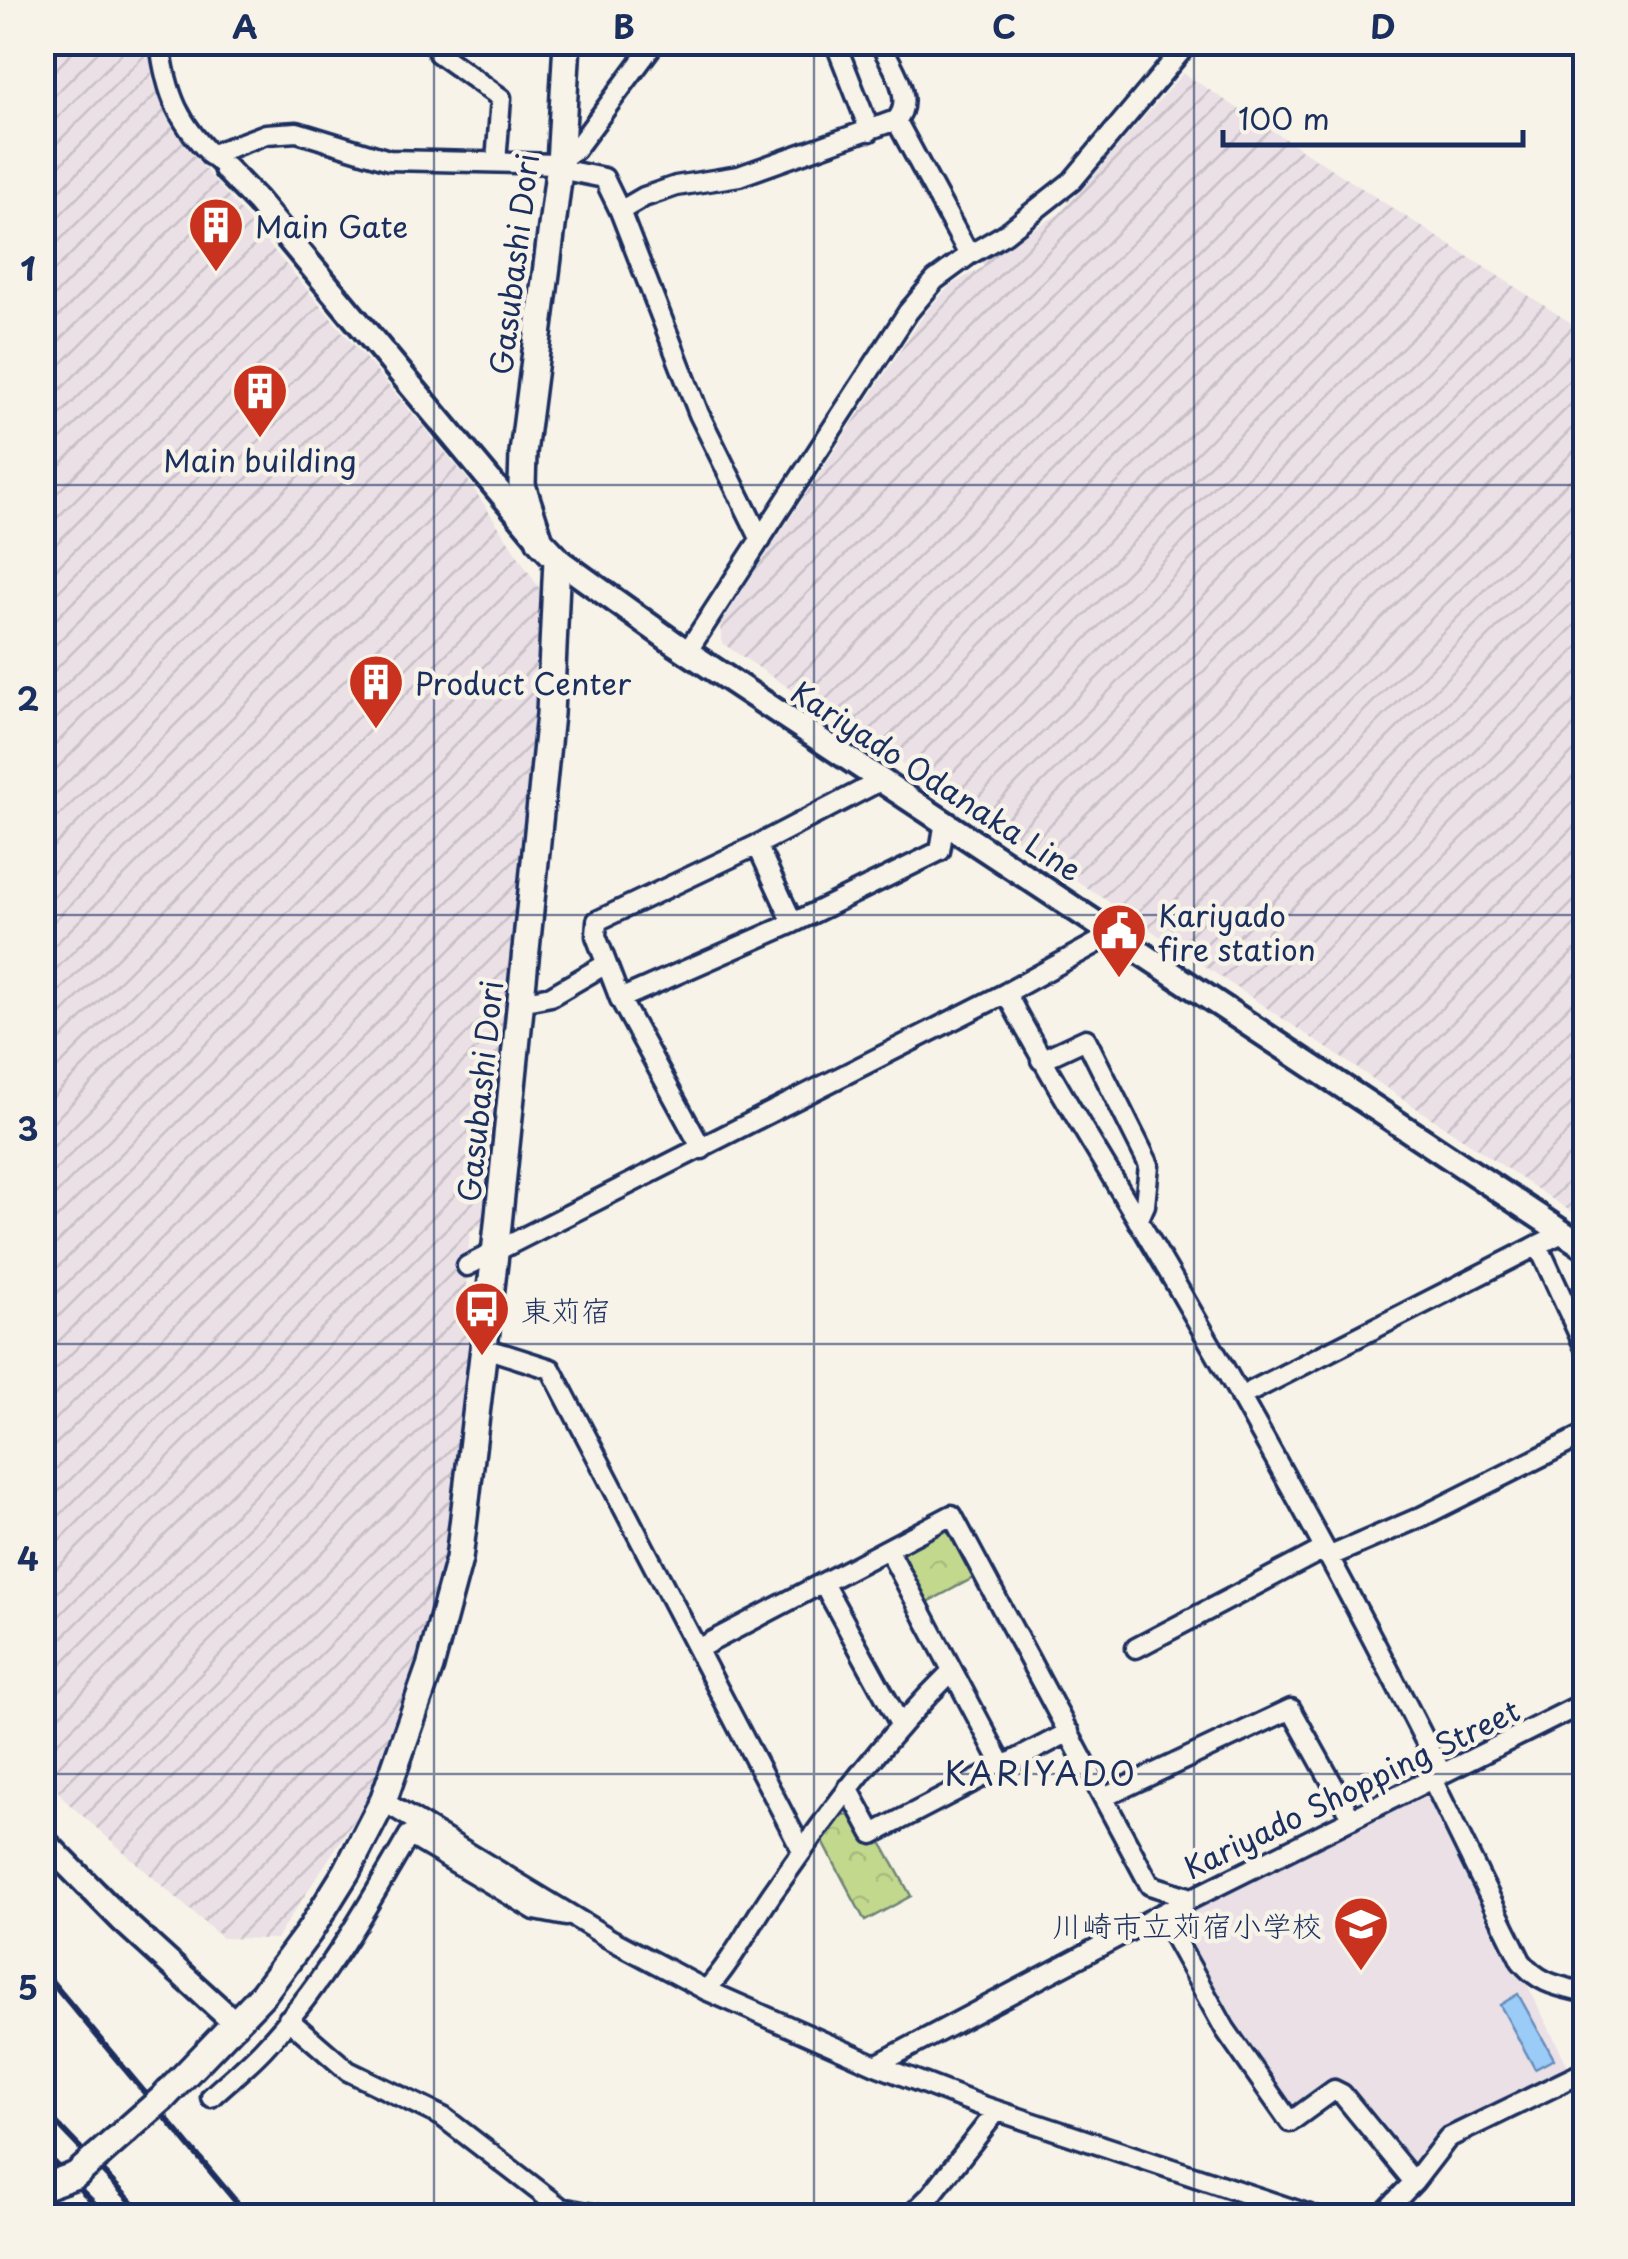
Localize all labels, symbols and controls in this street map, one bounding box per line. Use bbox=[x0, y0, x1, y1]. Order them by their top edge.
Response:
text: A bbox=[232, 2, 258, 50]
text: B bbox=[613, 2, 635, 50]
text: C bbox=[992, 2, 1016, 50]
text: D bbox=[1370, 2, 1396, 50]
scale bar bbox=[1223, 85, 1523, 147]
text: 100 m bbox=[1238, 95, 1330, 140]
street label: Gasubashi Dori bbox=[477, 151, 549, 377]
building icon: Main Gate bbox=[186, 195, 246, 274]
place label: Main Gate bbox=[255, 203, 408, 248]
text: 1 bbox=[20, 244, 36, 292]
building icon: Main building bbox=[230, 361, 290, 440]
place label: Main building bbox=[163, 437, 357, 482]
building icon: Product Center bbox=[346, 652, 406, 731]
place label: Product Center bbox=[415, 660, 631, 705]
street label: Kariyado Odanaka Line bbox=[782, 669, 1092, 891]
text: 2 bbox=[17, 674, 39, 722]
place label: Kariyado fire station bbox=[1158, 892, 1316, 971]
public building icon: Kariyado fire station bbox=[1089, 901, 1149, 980]
street label: Gasubashi Dori bbox=[445, 978, 513, 1204]
text: 3 bbox=[18, 1104, 38, 1152]
bus stop icon: 東苅宿 bbox=[452, 1279, 512, 1358]
place label: 東苅宿 bbox=[521, 1287, 611, 1332]
text: 4 bbox=[17, 1534, 39, 1582]
street label: Kariyado Shopping Street bbox=[1175, 1687, 1527, 1889]
district label: KARIYADO bbox=[945, 1749, 1138, 1797]
school or university icon: 川崎市立苅宿小学校 bbox=[1331, 1894, 1391, 1973]
place label: 川崎市立苅宿小学校 bbox=[1052, 1902, 1322, 1947]
text: 5 bbox=[18, 1963, 38, 2011]

